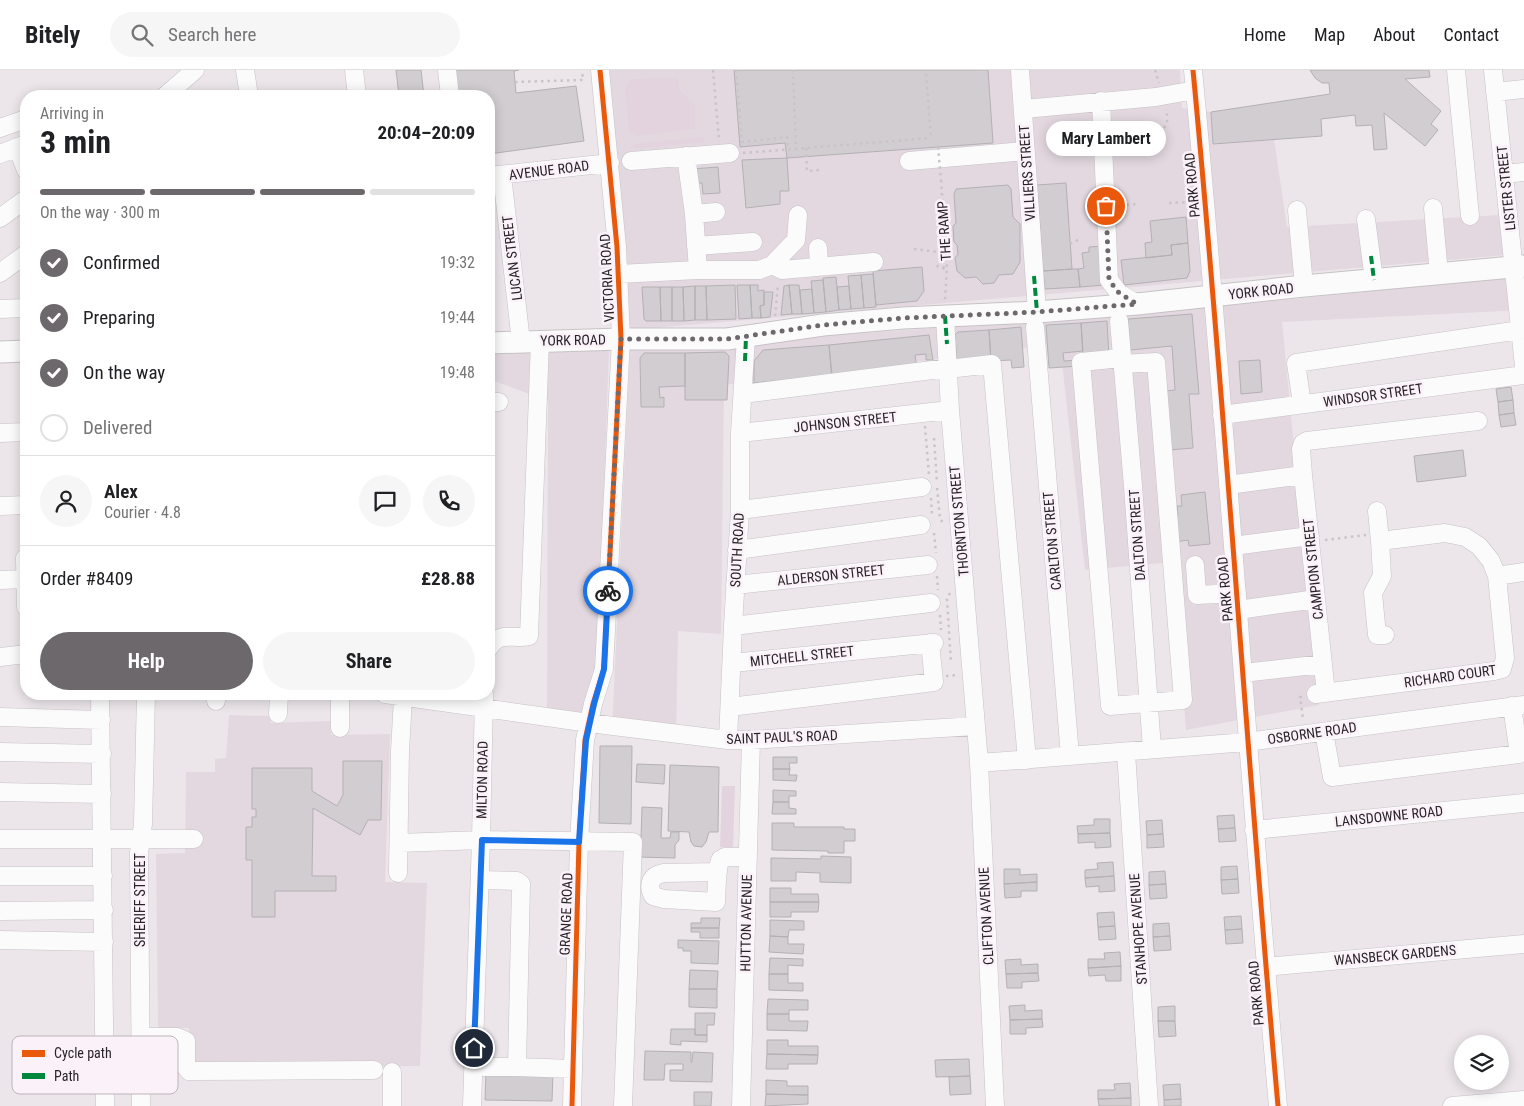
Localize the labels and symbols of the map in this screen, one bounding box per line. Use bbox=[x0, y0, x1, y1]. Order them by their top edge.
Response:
callout: Mary Lambert bbox=[1046, 121, 1166, 156]
street label: VILLIERS STREET bbox=[1016, 124, 1038, 222]
street label: LISTER STREET bbox=[1494, 145, 1518, 231]
street label: PARK ROAD bbox=[1181, 152, 1203, 218]
street label: AVENUE ROAD bbox=[508, 157, 590, 183]
pin bbox=[1085, 185, 1127, 227]
street label: THE RAMP bbox=[934, 200, 954, 261]
street label: LUCAN STREET bbox=[499, 215, 525, 301]
street label: VICTORIA ROAD bbox=[597, 233, 617, 323]
street label: YORK ROAD bbox=[1228, 280, 1294, 302]
street label: YORK ROAD bbox=[540, 331, 606, 349]
street label: WINDSOR STREET bbox=[1322, 380, 1424, 410]
street label: JOHNSON STREET bbox=[793, 409, 897, 435]
street label: THORNTON STREET bbox=[946, 465, 972, 577]
street label: DALTON STREET bbox=[1126, 489, 1148, 581]
street label: CARLTON STREET bbox=[1040, 491, 1064, 591]
street label: SOUTH ROAD bbox=[727, 512, 747, 588]
street label: CAMPION STREET bbox=[1300, 518, 1326, 620]
street label: PARK ROAD bbox=[1214, 556, 1236, 622]
street label: ALDERSON STREET bbox=[776, 561, 886, 589]
courier bbox=[583, 566, 633, 616]
street label: MITCHELL STREET bbox=[749, 643, 855, 669]
street label: RICHARD COURT bbox=[1403, 662, 1497, 690]
street label: OSBORNE ROAD bbox=[1266, 719, 1358, 747]
street label: SAINT PAUL'S ROAD bbox=[726, 727, 838, 747]
street label: MILTON ROAD bbox=[473, 741, 491, 819]
street label: LANSDOWNE ROAD bbox=[1334, 802, 1444, 830]
street label: SHERIFF STREET bbox=[132, 853, 148, 947]
street label: CLIFTON AVENUE bbox=[975, 867, 997, 965]
street label: GRANGE ROAD bbox=[557, 872, 575, 956]
street label: STANHOPE AVENUE bbox=[1126, 873, 1150, 985]
street label: HUTTON AVENUE bbox=[737, 874, 755, 972]
street label: WANSBECK GARDENS bbox=[1333, 942, 1457, 968]
street label: PARK ROAD bbox=[1245, 960, 1267, 1026]
pin bbox=[453, 1027, 495, 1069]
legend bbox=[12, 1036, 178, 1094]
text: Cycle path bbox=[54, 1045, 112, 1061]
text: Path bbox=[54, 1068, 79, 1084]

